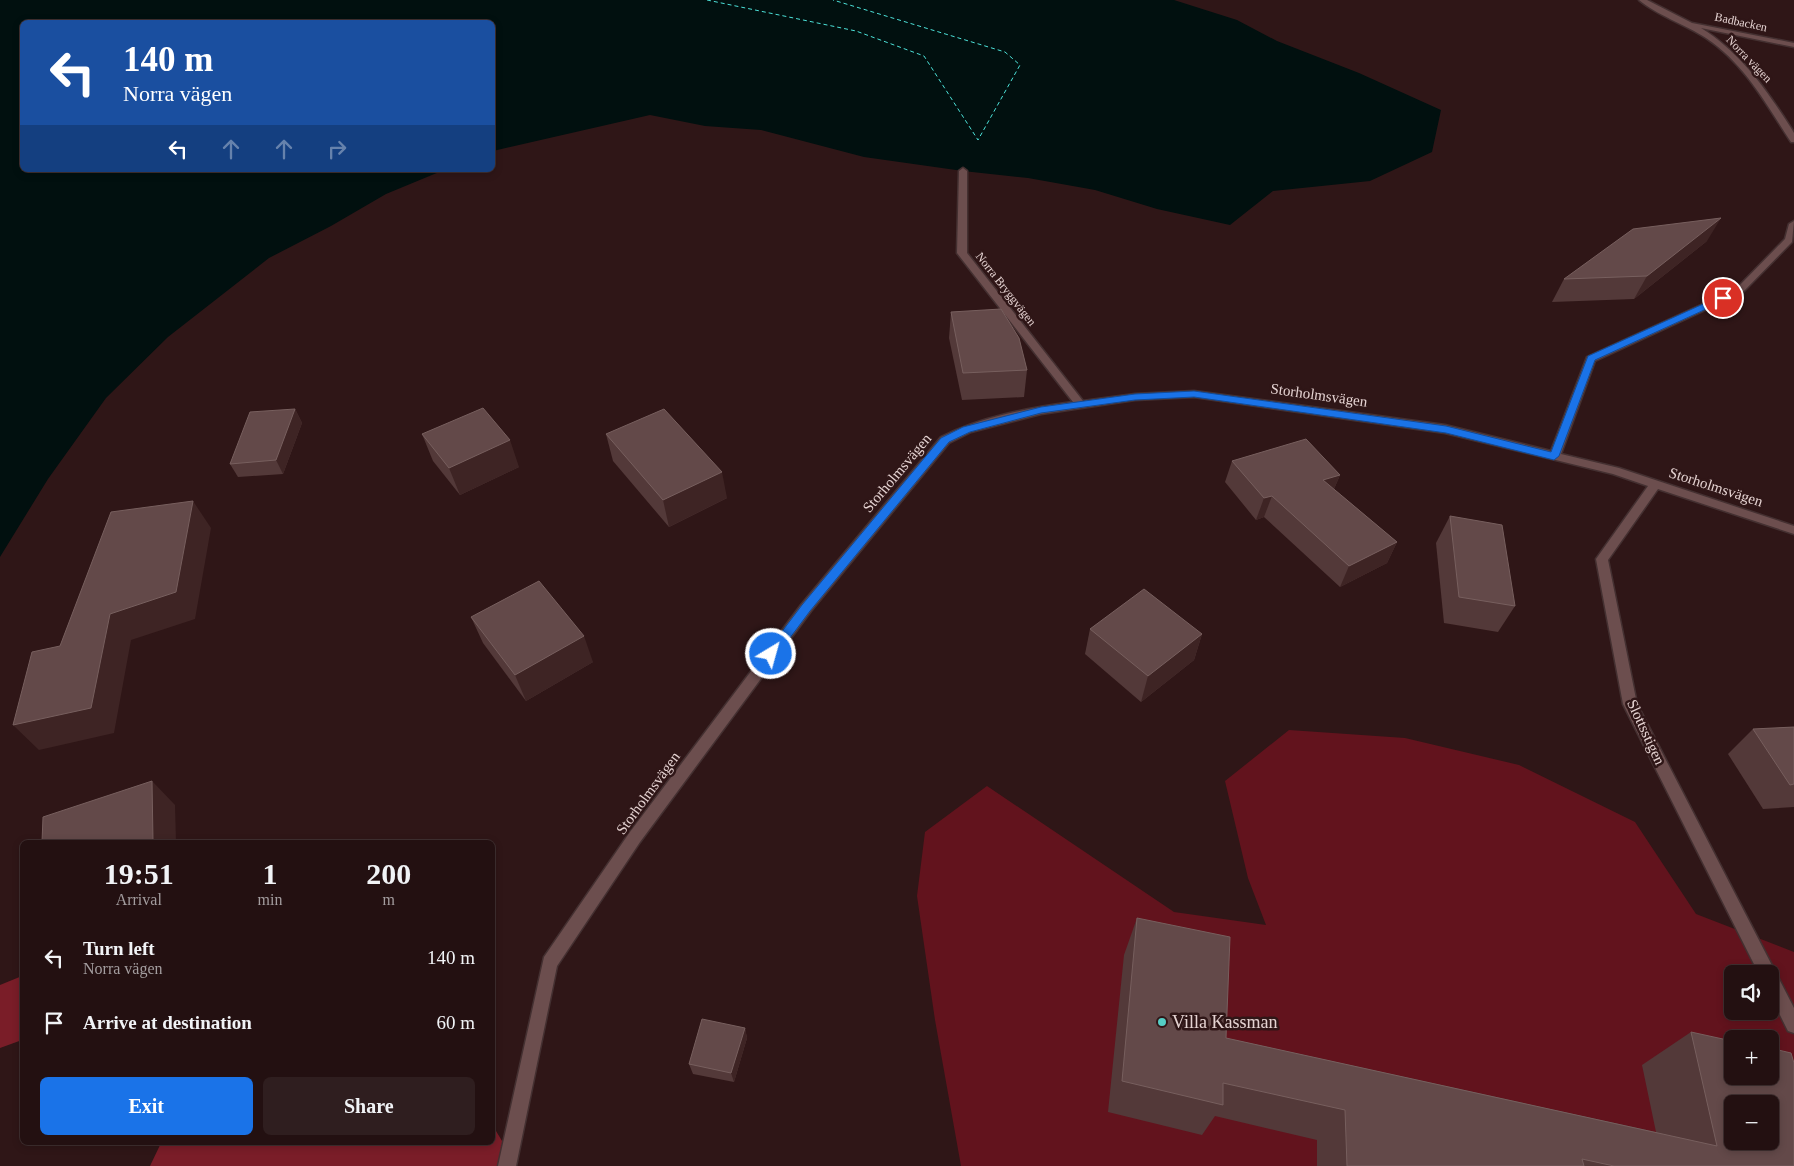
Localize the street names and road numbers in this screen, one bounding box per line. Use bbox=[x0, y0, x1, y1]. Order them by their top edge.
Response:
street label: Badbacken bbox=[1713, 10, 1769, 34]
street label: Norra vägen bbox=[1723, 33, 1775, 85]
street label: Norra Bryggvägen bbox=[973, 249, 1039, 329]
street label: Storholmsvägen bbox=[1270, 380, 1369, 410]
street label: Storholmsvägen bbox=[860, 430, 935, 515]
street label: Storholmsvägen bbox=[1667, 464, 1765, 510]
street label: Slottsstigen bbox=[1624, 697, 1668, 768]
street label: Storholmsvägen bbox=[613, 748, 683, 837]

